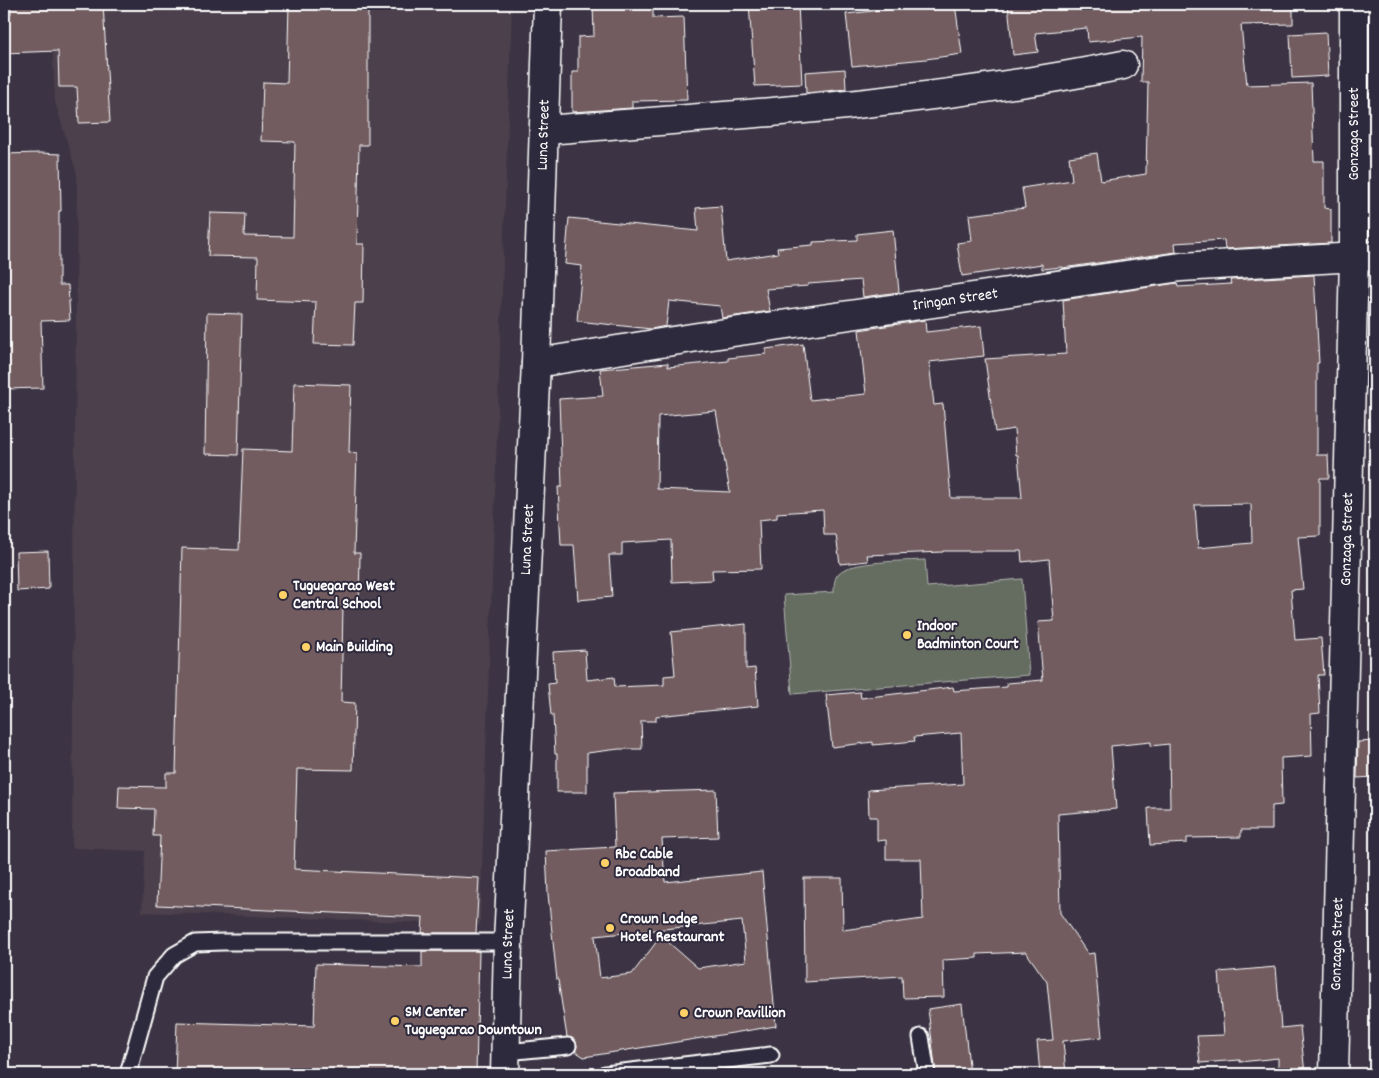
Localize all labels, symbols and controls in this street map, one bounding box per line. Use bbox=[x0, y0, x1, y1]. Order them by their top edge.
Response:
street label: Gonzaga Street bbox=[1343, 87, 1366, 181]
street label: Luna Street bbox=[531, 99, 556, 171]
street label: Iringan Street bbox=[911, 282, 999, 317]
street label: Gonzaga Street bbox=[1334, 492, 1360, 586]
street label: Luna Street bbox=[514, 503, 541, 575]
place label: Tuguegarao West Central School bbox=[293, 575, 395, 616]
marker: Tuguegarao West Central School bbox=[277, 589, 289, 601]
place label: Indoor Badminton Court bbox=[917, 615, 1019, 656]
marker: Indoor Badminton Court bbox=[901, 629, 913, 641]
place label: Main Building bbox=[316, 636, 393, 659]
marker: Main Building bbox=[300, 641, 312, 653]
place label: Rbc Cable Broadband bbox=[615, 843, 680, 884]
marker: Rbc Cable Broadband bbox=[599, 857, 611, 869]
street label: Gonzaga Street bbox=[1325, 897, 1350, 991]
street label: Luna Street bbox=[496, 908, 521, 980]
place label: Crown Lodge Hotel Restaurant bbox=[620, 908, 724, 949]
marker: Crown Lodge Hotel Restaurant bbox=[604, 922, 616, 934]
place label: SM Center Tuguegarao Downtown bbox=[405, 1001, 542, 1042]
place label: Crown Pavillion bbox=[694, 1002, 786, 1025]
marker: Crown Pavillion bbox=[678, 1007, 690, 1019]
marker: SM Center Tuguegarao Downtown bbox=[389, 1015, 401, 1027]

